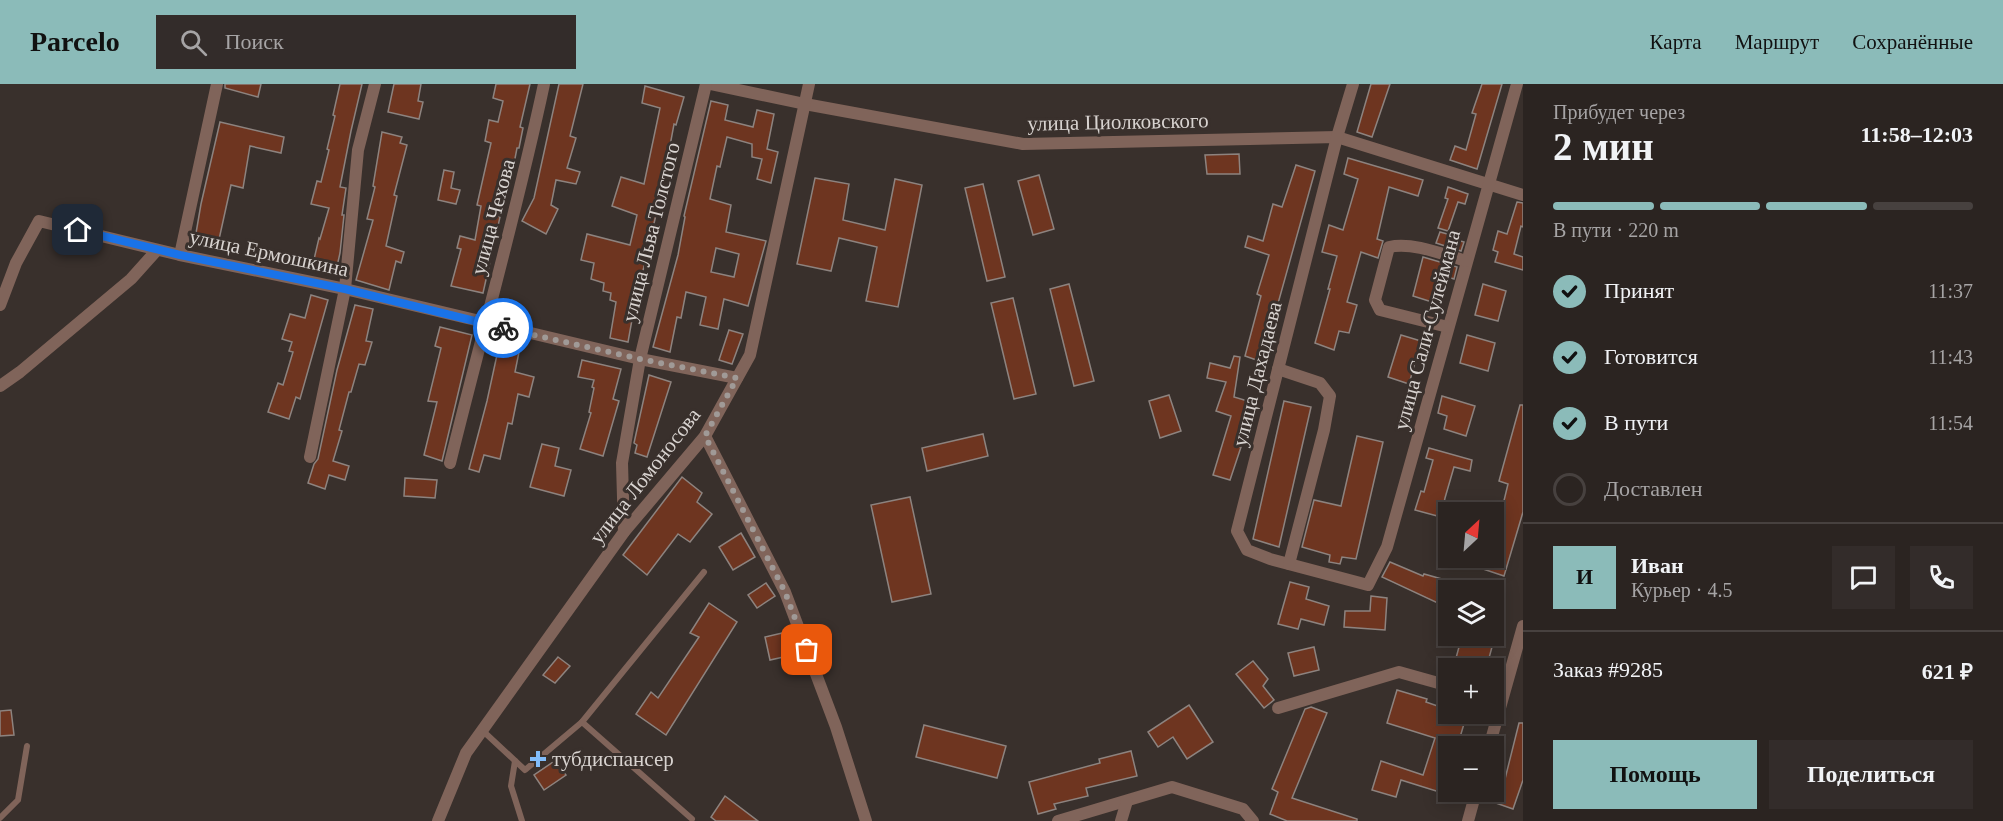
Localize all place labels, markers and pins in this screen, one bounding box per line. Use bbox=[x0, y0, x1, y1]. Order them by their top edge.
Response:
pin bbox=[52, 204, 103, 255]
pin bbox=[781, 624, 832, 675]
place label: тубдиспансер bbox=[552, 747, 674, 771]
marker: тубдиспансер bbox=[529, 750, 547, 768]

